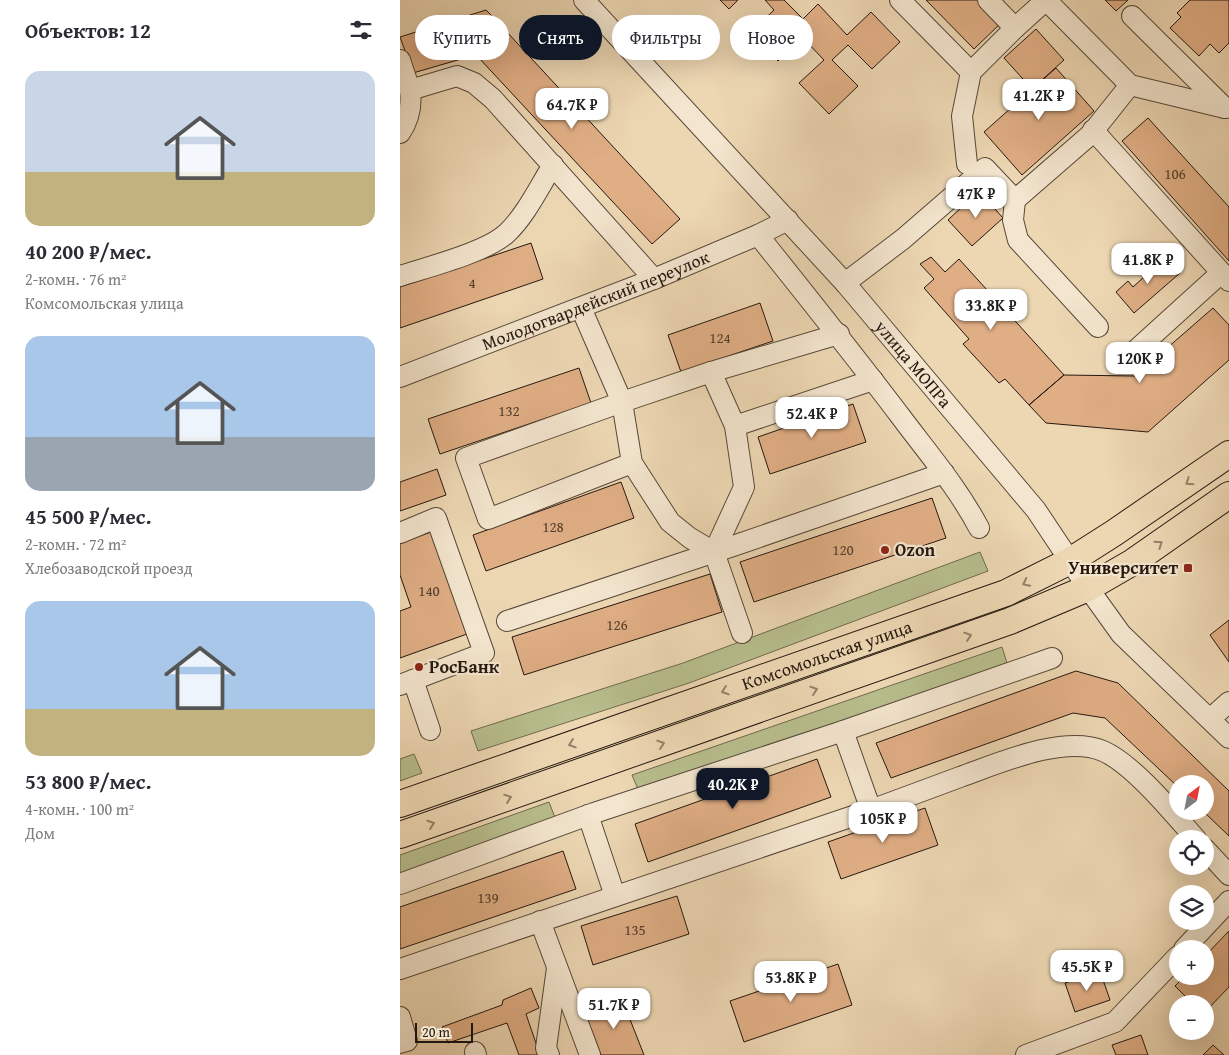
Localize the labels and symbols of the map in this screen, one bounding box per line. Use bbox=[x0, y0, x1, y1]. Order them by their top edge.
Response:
pin: 41.2K ₽ bbox=[993, 78, 1085, 121]
pin: 64.7K ₽ bbox=[526, 88, 618, 130]
house number: 106 bbox=[1164, 163, 1186, 184]
pin: 47K ₽ bbox=[941, 176, 1011, 219]
pin: 41.8K ₽ bbox=[1102, 242, 1194, 285]
street label: Молодогвардейский переулок bbox=[478, 243, 714, 357]
house number: 4 bbox=[468, 272, 476, 293]
pin: 33.8K ₽ bbox=[945, 288, 1037, 331]
street label: улица МОПРа bbox=[868, 313, 959, 414]
house number: 124 bbox=[709, 327, 731, 348]
pin: 120K ₽ bbox=[1099, 342, 1181, 384]
pin: 52.4K ₽ bbox=[766, 396, 858, 439]
house number: 132 bbox=[498, 400, 520, 421]
one-way arrow bbox=[1185, 476, 1195, 485]
house number: 128 bbox=[542, 516, 564, 537]
place label: Ozon bbox=[895, 536, 935, 563]
house number: 120 bbox=[832, 539, 854, 560]
one-way arrow bbox=[1153, 541, 1163, 550]
marker: Ozon bbox=[879, 544, 891, 556]
place label: Университет bbox=[1068, 554, 1178, 581]
marker: Университет bbox=[1182, 562, 1194, 574]
one-way arrow bbox=[1022, 577, 1031, 587]
house number: 140 bbox=[418, 580, 440, 601]
street label: Комсомольская улица bbox=[738, 613, 916, 697]
house number: 126 bbox=[606, 614, 628, 635]
one-way arrow bbox=[963, 632, 971, 642]
place label: РосБанк bbox=[429, 653, 500, 680]
marker: РосБанк bbox=[413, 661, 425, 673]
one-way arrow bbox=[721, 685, 730, 695]
one-way arrow bbox=[810, 686, 818, 696]
one-way arrow bbox=[568, 738, 576, 748]
one-way arrow bbox=[656, 740, 665, 750]
pin: 40.2K ₽ bbox=[687, 768, 779, 810]
north arrow bbox=[1169, 775, 1214, 820]
one-way arrow bbox=[503, 794, 511, 804]
pin: 105K ₽ bbox=[842, 802, 924, 844]
one-way arrow bbox=[426, 820, 435, 830]
house number: 139 bbox=[477, 887, 499, 908]
house number: 135 bbox=[624, 919, 646, 940]
pin: 45.5K ₽ bbox=[1041, 950, 1133, 992]
pin: 53.8K ₽ bbox=[745, 960, 837, 1003]
pin: 51.7K ₽ bbox=[568, 988, 660, 1030]
scale bar bbox=[415, 1020, 472, 1043]

